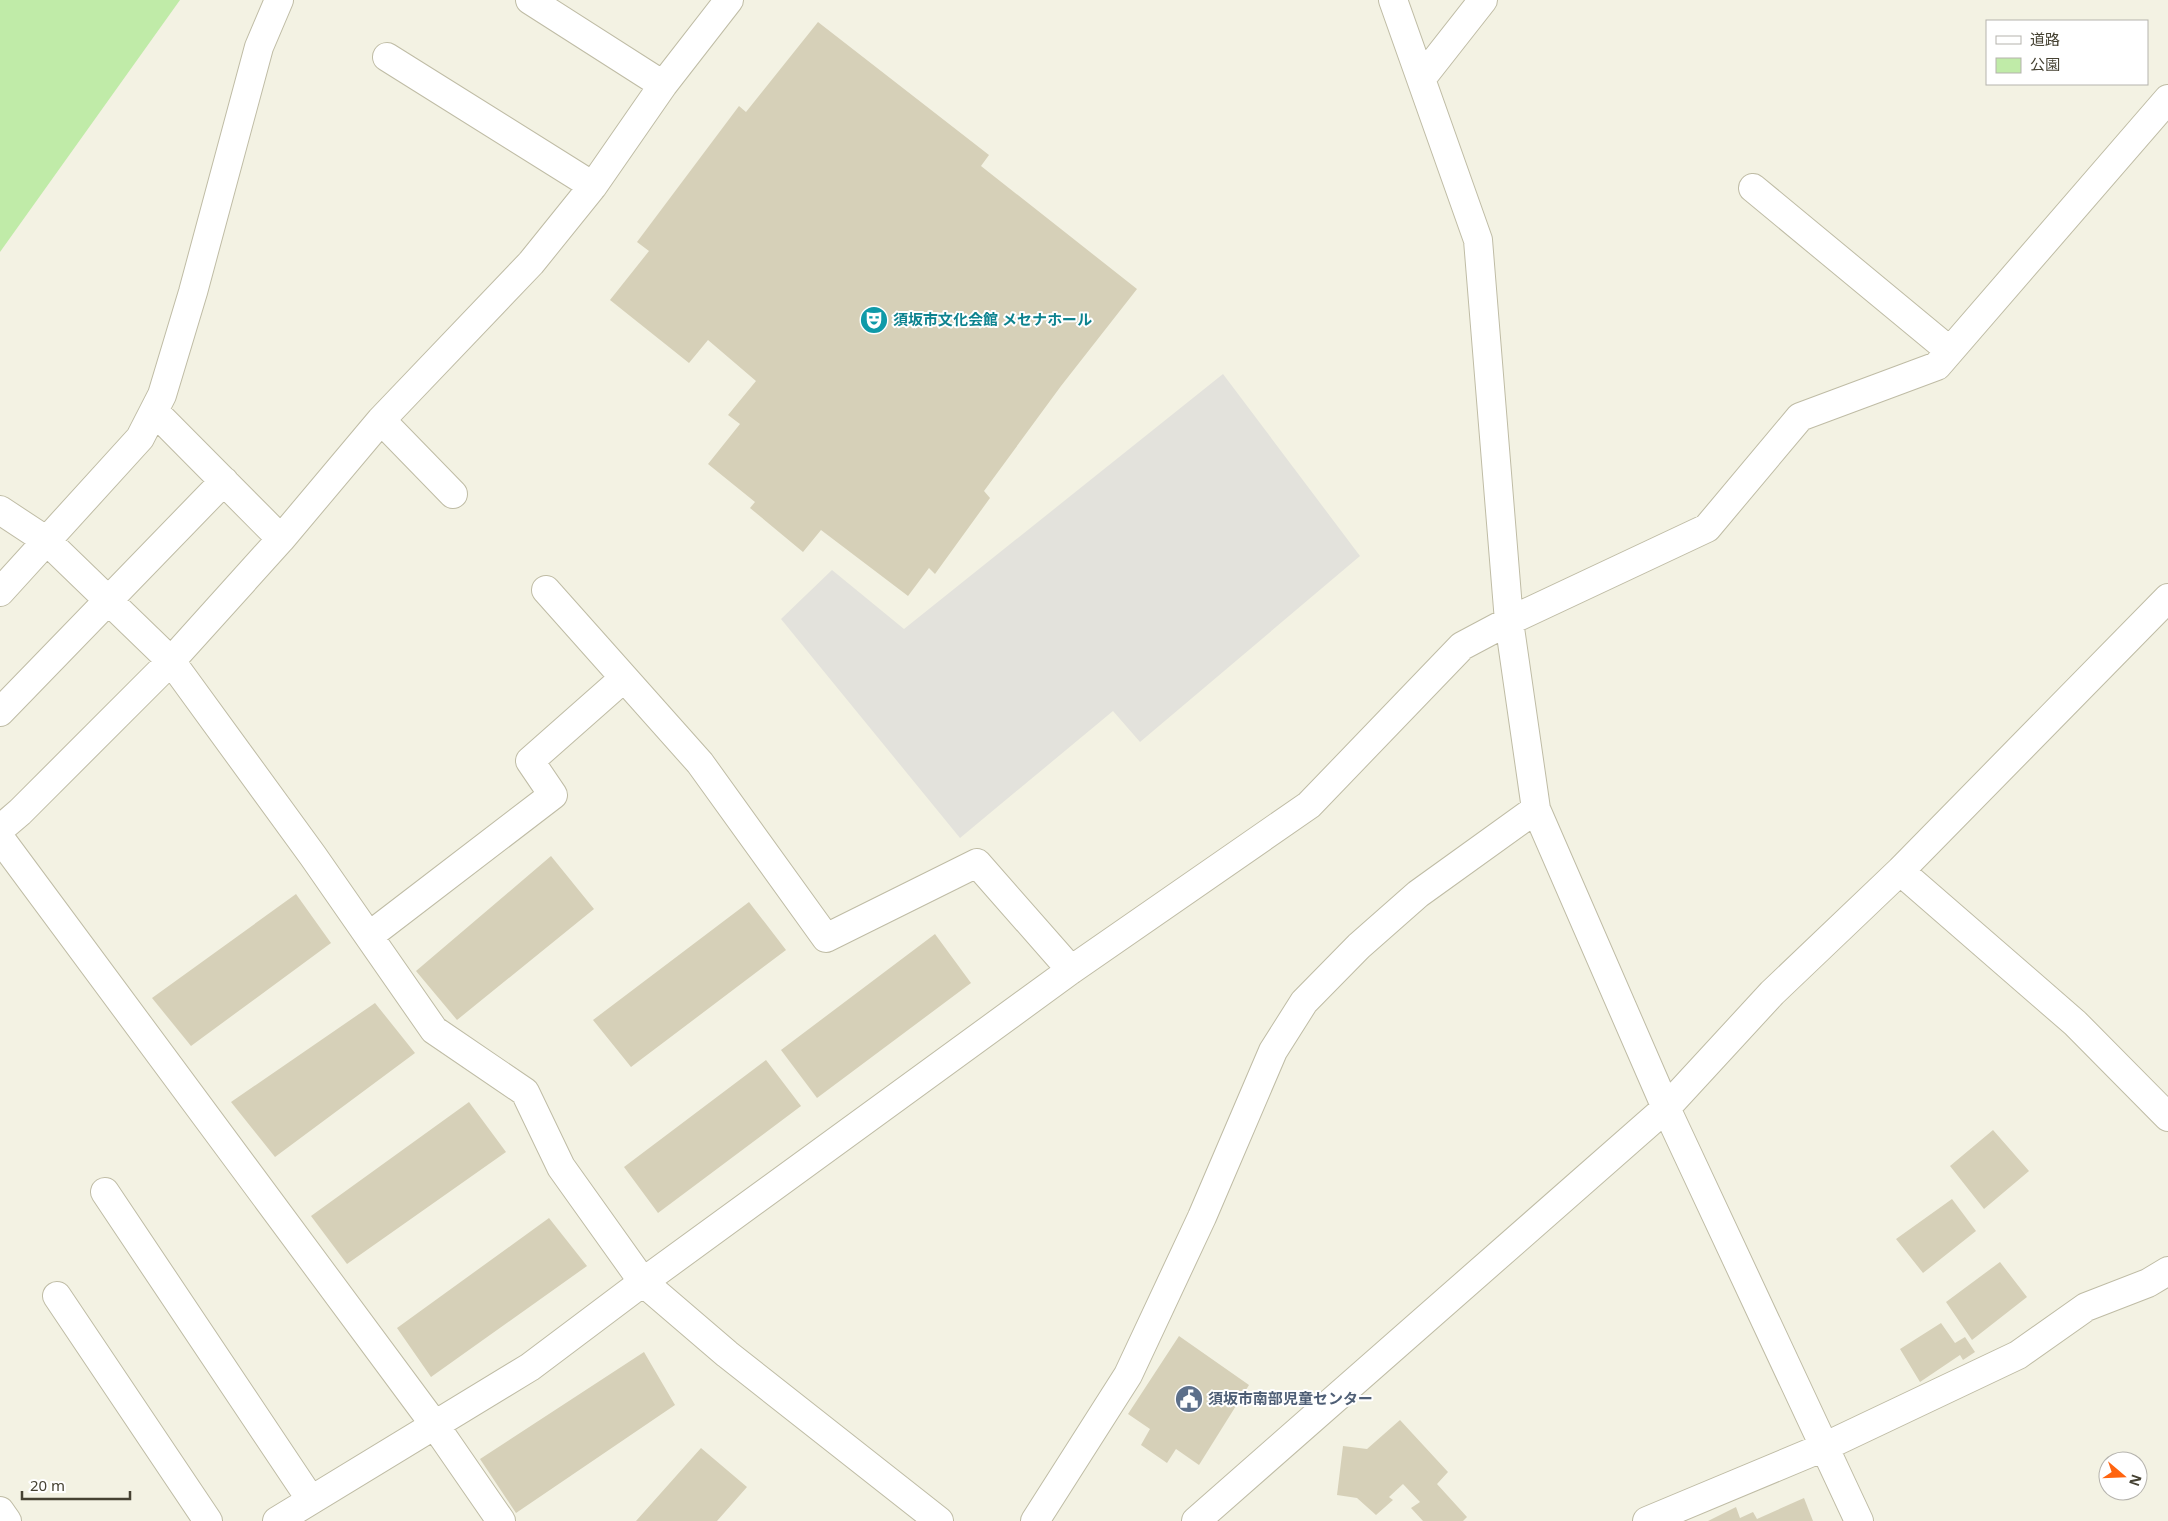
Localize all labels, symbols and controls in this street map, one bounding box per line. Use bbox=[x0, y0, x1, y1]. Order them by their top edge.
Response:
legend bbox=[1986, 20, 2148, 85]
text: 道路 bbox=[2030, 29, 2060, 49]
text: 公園 bbox=[2030, 54, 2060, 74]
theatre icon: 須坂市文化会館 メセナホール bbox=[859, 305, 889, 335]
place label: 須坂市文化会館 メセナホール bbox=[893, 309, 1092, 329]
public building icon: 須坂市南部児童センター bbox=[1174, 1384, 1204, 1414]
place label: 須坂市南部児童センター bbox=[1208, 1388, 1373, 1408]
north arrow bbox=[2098, 1451, 2148, 1501]
scale bar bbox=[22, 1468, 130, 1500]
text: N bbox=[2125, 1472, 2147, 1489]
text: 20 m bbox=[30, 1475, 65, 1495]

